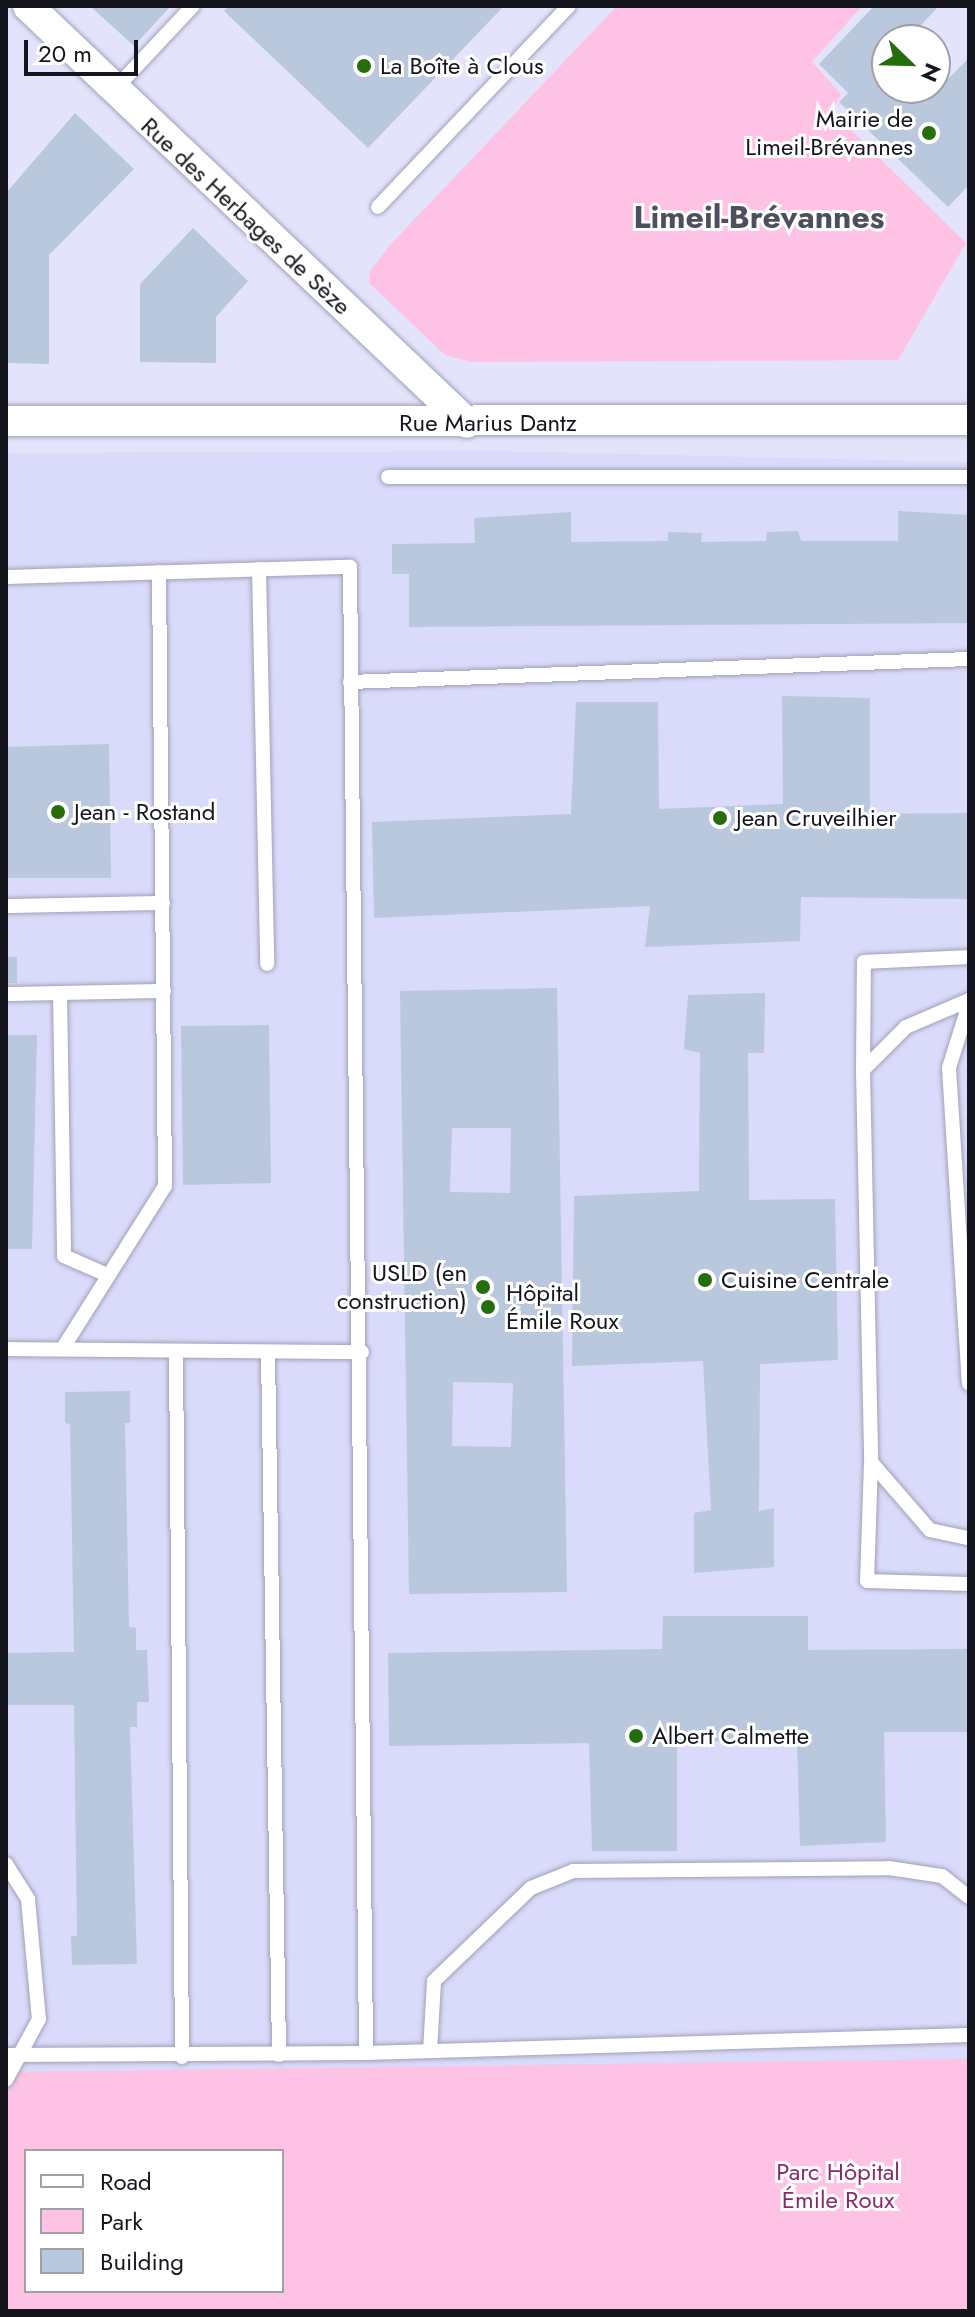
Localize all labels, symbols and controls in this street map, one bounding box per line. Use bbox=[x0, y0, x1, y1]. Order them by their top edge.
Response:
scale bar bbox=[28, 24, 142, 74]
north arrow bbox=[871, 24, 951, 104]
text: 20 m bbox=[38, 36, 92, 71]
place label: La Boîte à Clous bbox=[380, 52, 544, 80]
marker: La Boîte à Clous bbox=[355, 57, 373, 75]
text: N bbox=[913, 58, 949, 87]
place label: Mairie de Limeil-Brévannes bbox=[745, 105, 913, 161]
street label: Rue des Herbages de Sèze bbox=[135, 111, 357, 321]
marker: Mairie de Limeil-Brévannes bbox=[920, 124, 938, 142]
district label: Limeil-Brévannes bbox=[634, 198, 884, 236]
street label: Rue Marius Dantz bbox=[399, 409, 577, 437]
place label: Jean - Rostand bbox=[74, 798, 216, 826]
marker: Jean - Rostand bbox=[49, 803, 67, 821]
place label: Jean Cruveilhier bbox=[736, 804, 896, 832]
marker: Jean Cruveilhier bbox=[711, 809, 729, 827]
place label: USLD (en construction) bbox=[337, 1259, 467, 1315]
place label: Cuisine Centrale bbox=[721, 1266, 889, 1294]
marker: Cuisine Centrale bbox=[696, 1271, 714, 1289]
marker: USLD (en construction) bbox=[474, 1278, 492, 1296]
place label: Hôpital Émile Roux bbox=[506, 1279, 618, 1335]
marker: Hôpital Émile Roux bbox=[477, 1296, 499, 1318]
place label: Albert Calmette bbox=[652, 1722, 809, 1750]
marker: Albert Calmette bbox=[627, 1727, 645, 1745]
legend bbox=[24, 2149, 284, 2293]
park label: Parc Hôpital Émile Roux bbox=[776, 2158, 900, 2214]
text: Road bbox=[100, 2164, 152, 2199]
text: Park bbox=[100, 2204, 143, 2239]
text: Building bbox=[100, 2244, 184, 2279]

